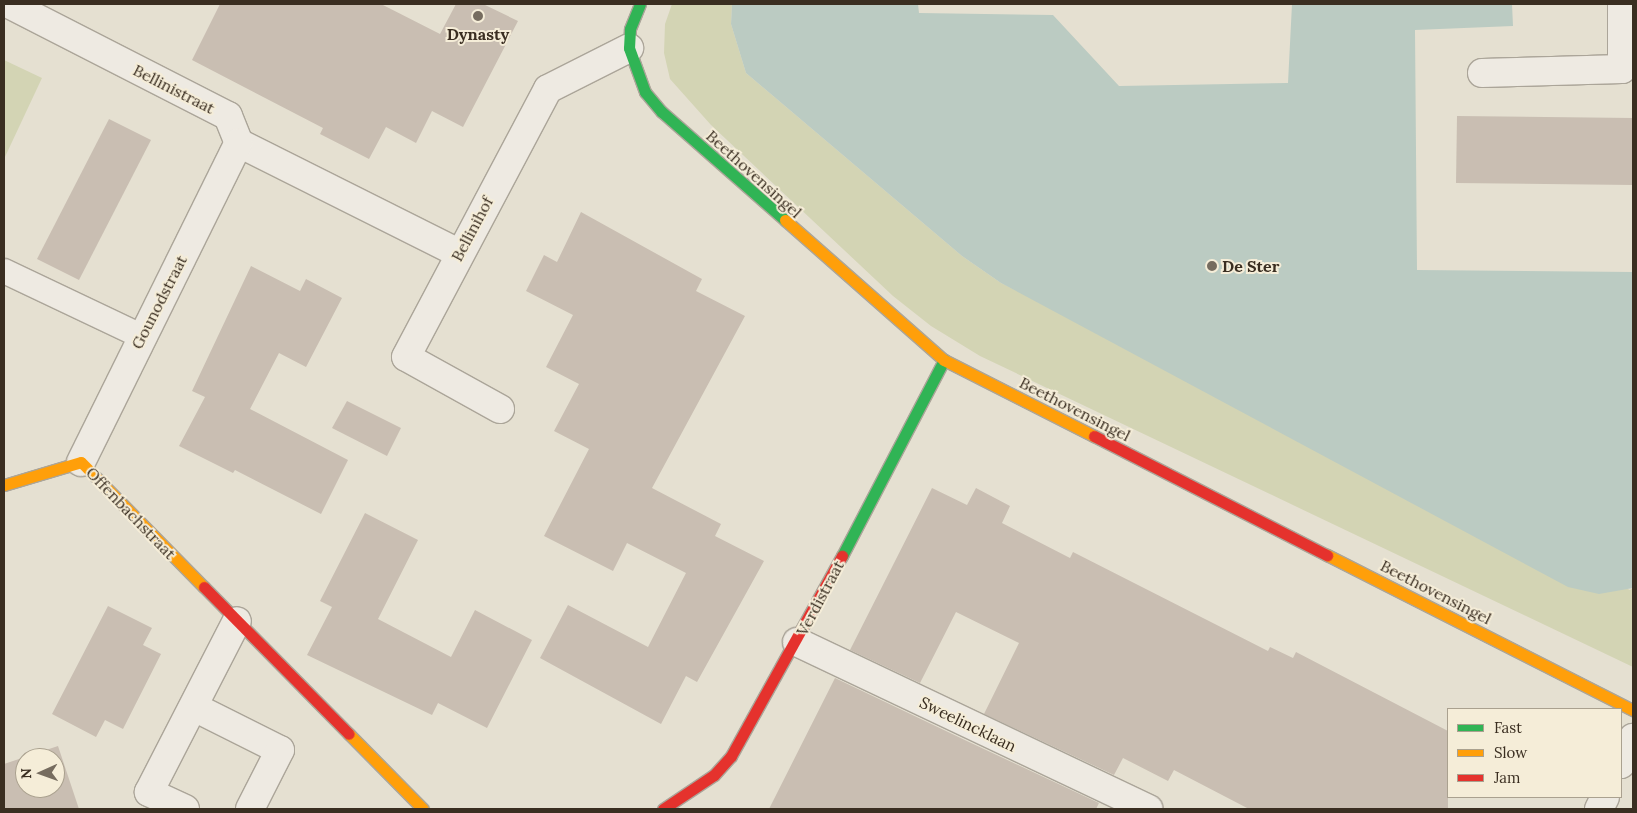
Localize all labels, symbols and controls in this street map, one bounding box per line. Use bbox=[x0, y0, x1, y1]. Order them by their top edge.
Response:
marker: Dynasty bbox=[472, 10, 484, 22]
place label: Dynasty bbox=[447, 24, 509, 44]
street label: Bellinistraat bbox=[130, 60, 218, 118]
street label: Beethovensingel bbox=[702, 126, 806, 222]
street label: Bellinihof bbox=[447, 193, 497, 265]
street label: Gounodstraat bbox=[127, 252, 191, 352]
place label: De Ster bbox=[1222, 256, 1279, 276]
marker: De Ster bbox=[1206, 260, 1218, 272]
street label: Beethovensingel bbox=[1016, 373, 1134, 445]
street label: Offenbachstraat bbox=[82, 463, 180, 563]
street label: Beethovensingel bbox=[1377, 556, 1495, 628]
street label: Verdistraat bbox=[792, 557, 848, 639]
street label: Sweelincklaan bbox=[917, 692, 1019, 756]
legend bbox=[1447, 708, 1622, 798]
text: Fast bbox=[1494, 718, 1522, 737]
text: Slow bbox=[1494, 743, 1527, 762]
north arrow bbox=[15, 748, 65, 798]
text: N bbox=[17, 768, 35, 779]
text: Jam bbox=[1494, 768, 1521, 787]

